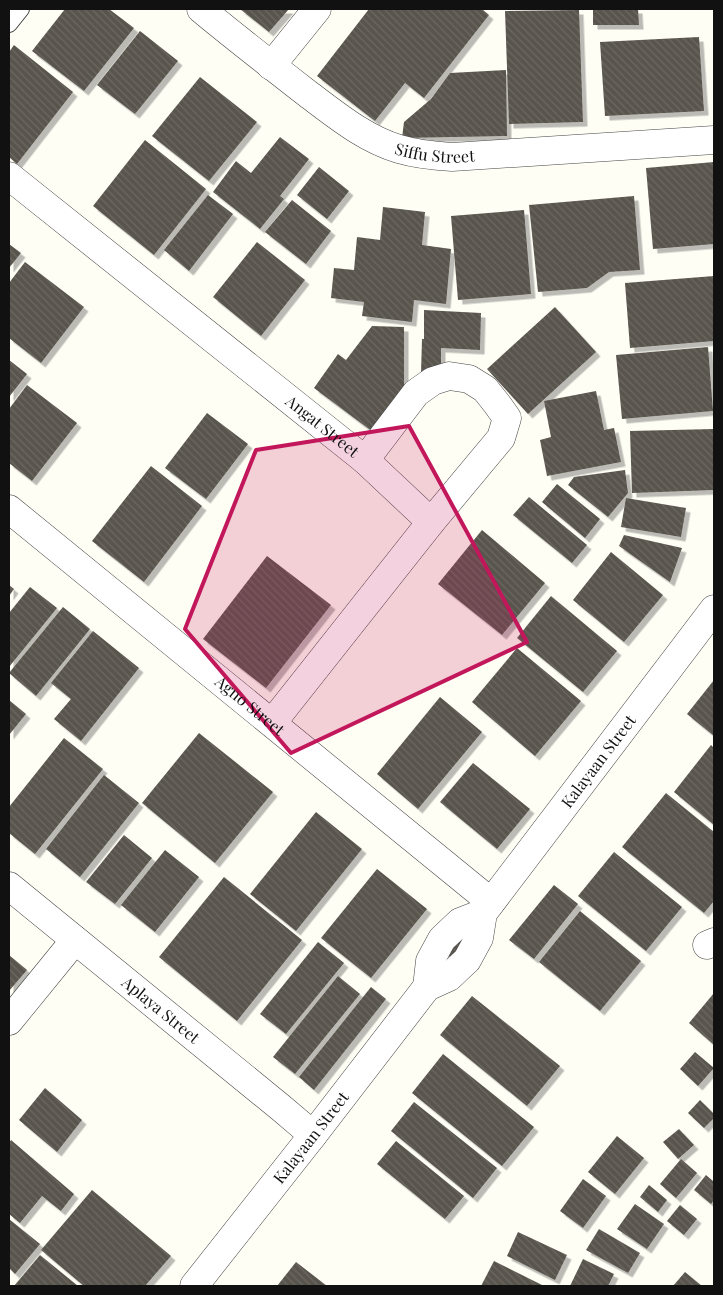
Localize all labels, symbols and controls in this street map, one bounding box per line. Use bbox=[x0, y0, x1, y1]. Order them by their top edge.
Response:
street label: Siffu Street bbox=[393, 137, 476, 167]
street label: Angat Street bbox=[281, 389, 364, 462]
street label: Agno Street bbox=[210, 670, 290, 740]
street label: Kalayaan Street bbox=[556, 710, 640, 812]
street label: Aplaya Street bbox=[117, 971, 205, 1048]
street label: Kalayaan Street bbox=[268, 1086, 353, 1187]

